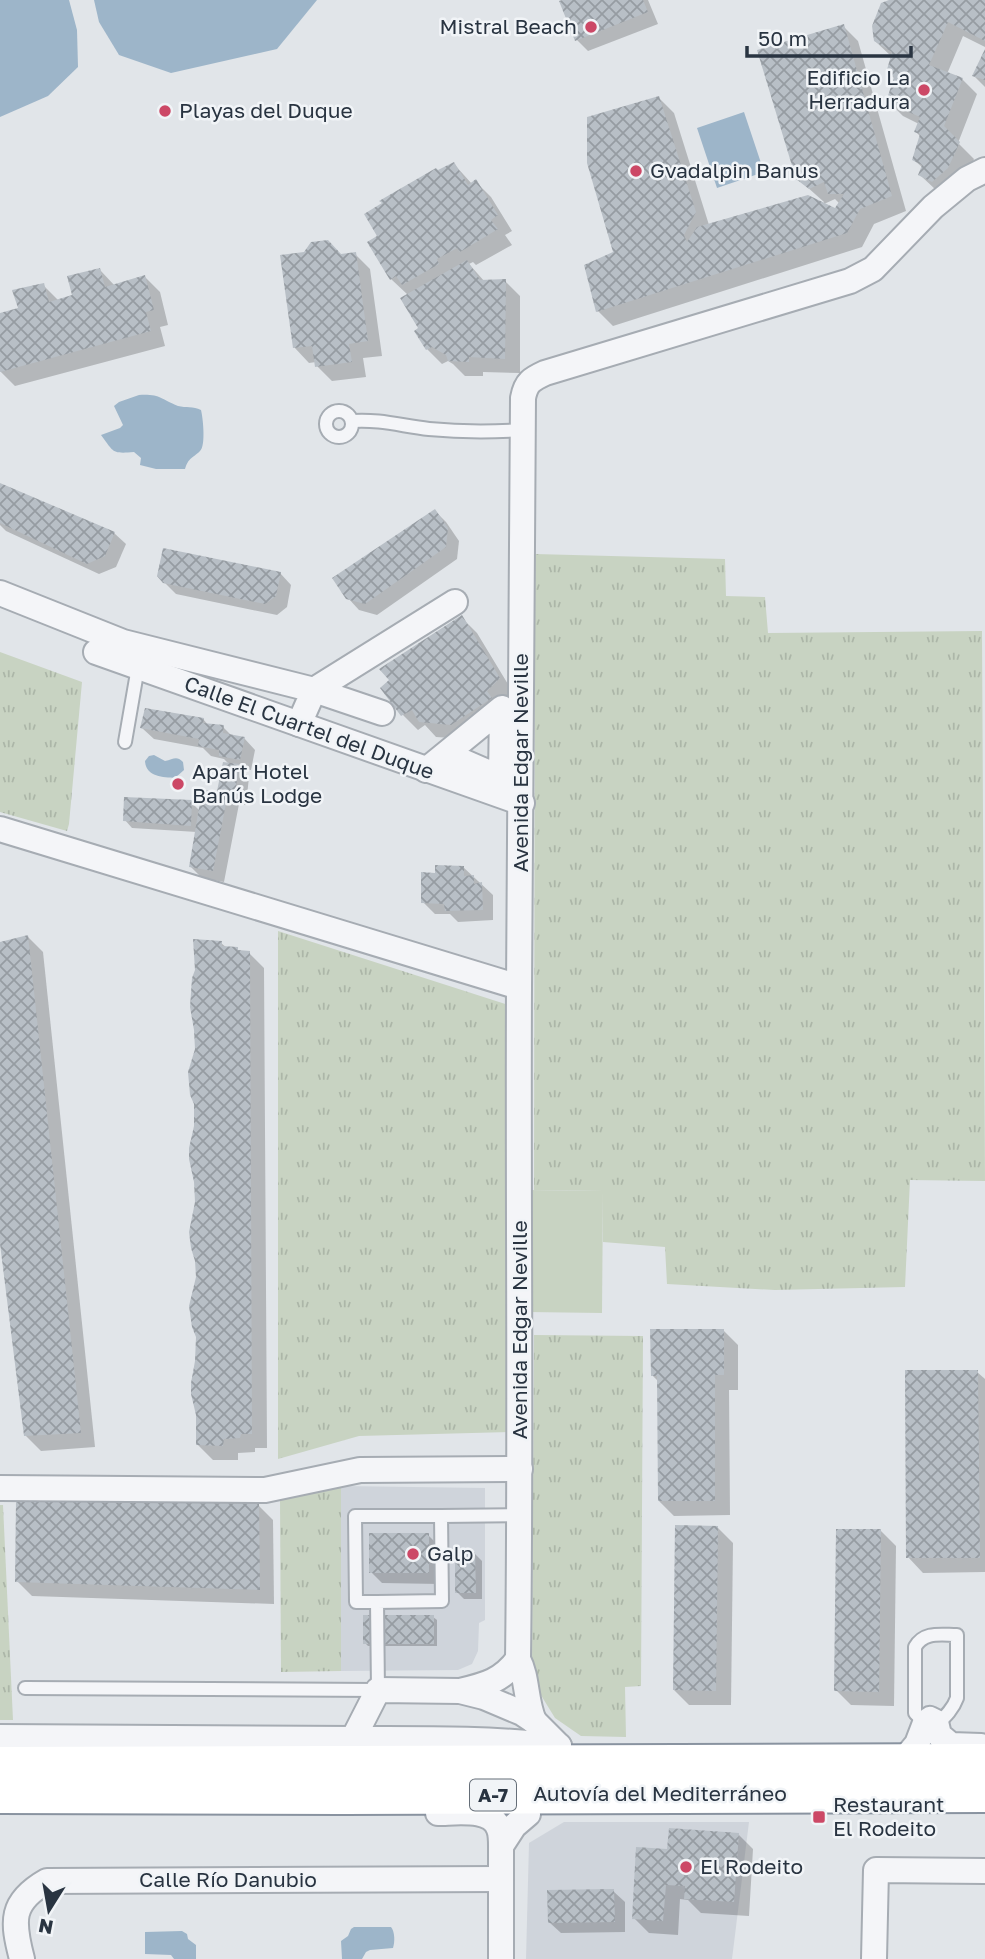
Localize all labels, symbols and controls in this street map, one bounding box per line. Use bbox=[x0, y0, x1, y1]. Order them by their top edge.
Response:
place label: Mistral Beach bbox=[439, 13, 577, 39]
scale bar bbox=[747, 14, 912, 58]
marker: Mistral Beach bbox=[583, 19, 599, 35]
text: 50 m bbox=[758, 25, 807, 51]
place label: Edificio La Herradura bbox=[807, 64, 910, 114]
marker: Edificio La Herradura bbox=[916, 82, 932, 98]
place label: Playas del Duque bbox=[179, 97, 353, 123]
marker: Playas del Duque bbox=[157, 103, 173, 119]
place label: Gvadalpin Banus bbox=[650, 157, 819, 183]
marker: Gvadalpin Banus bbox=[628, 163, 644, 179]
street label: Avenida Edgar Neville bbox=[507, 653, 533, 873]
street label: Calle El Cuartel del Duque bbox=[181, 670, 438, 784]
place label: Apart Hotel Banús Lodge bbox=[192, 758, 322, 808]
marker: Apart Hotel Banús Lodge bbox=[170, 776, 186, 792]
street label: Avenida Edgar Neville bbox=[506, 1220, 532, 1440]
place label: Galp bbox=[427, 1540, 473, 1566]
marker: Galp bbox=[405, 1546, 421, 1562]
road number: A-7 bbox=[470, 1780, 516, 1811]
street label: Autovía del Mediterráneo bbox=[533, 1780, 787, 1806]
place label: Restaurant El Rodeito bbox=[833, 1791, 944, 1841]
marker: Restaurant El Rodeito bbox=[811, 1809, 827, 1825]
place label: El Rodeito bbox=[700, 1853, 803, 1879]
marker: El Rodeito bbox=[678, 1859, 694, 1875]
street label: Calle Río Danubio bbox=[139, 1866, 317, 1892]
north arrow bbox=[14, 1875, 84, 1945]
text: N bbox=[36, 1915, 55, 1940]

